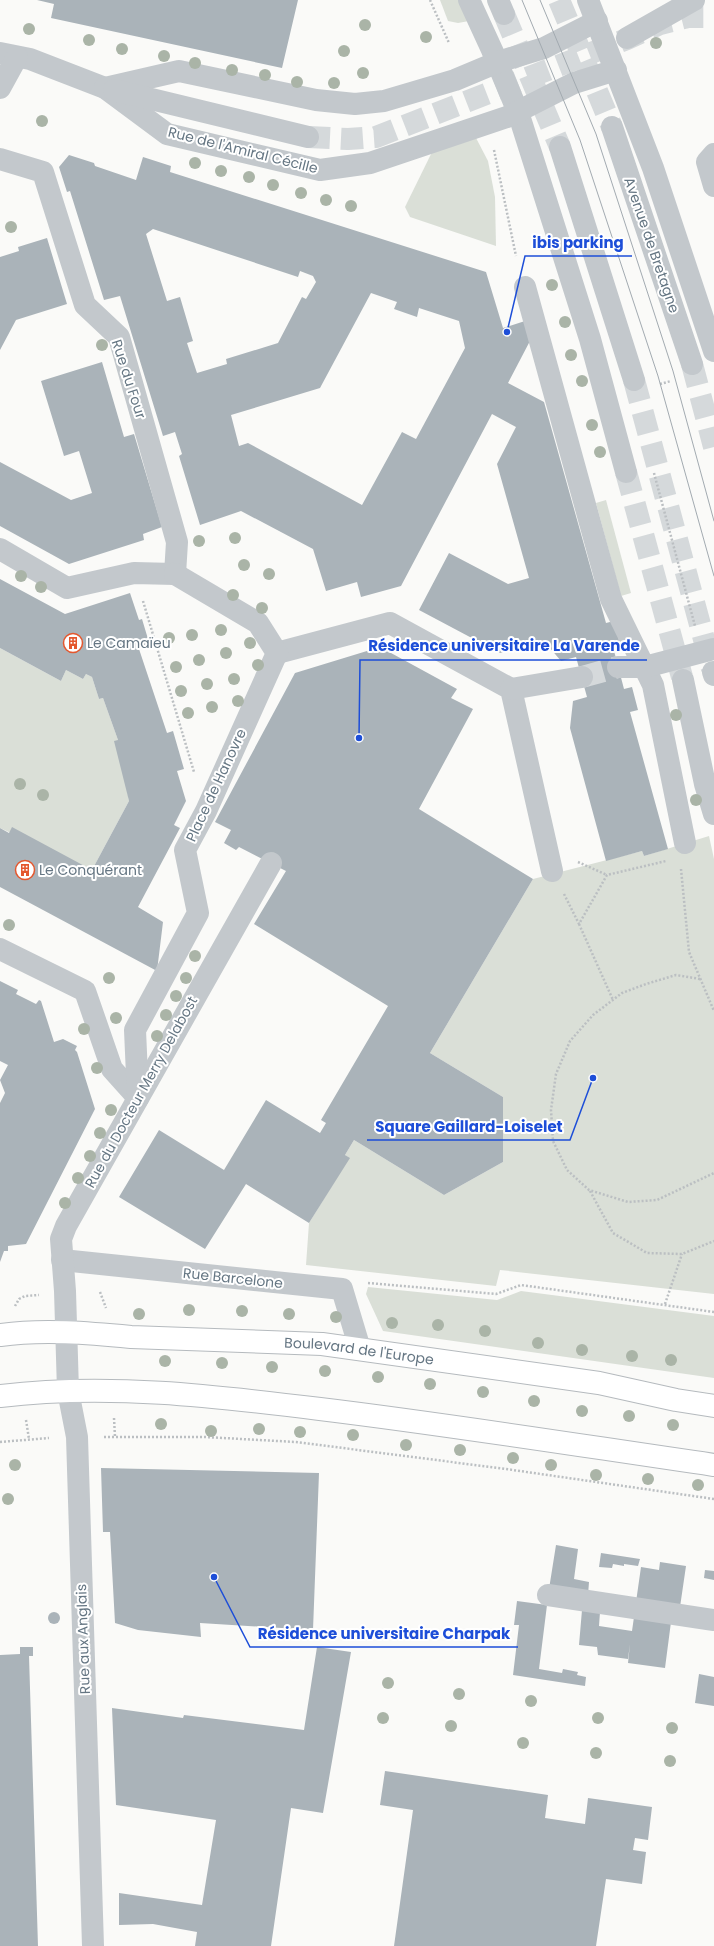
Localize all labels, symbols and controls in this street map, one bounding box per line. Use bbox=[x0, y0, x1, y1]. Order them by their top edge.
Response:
street label: Rue de l'Amiral Cécille bbox=[166, 122, 320, 178]
street label: Avenue de Bretagne bbox=[619, 174, 685, 316]
callout: ibis parking bbox=[525, 229, 632, 256]
text: ibis parking bbox=[532, 232, 624, 253]
street label: Rue du Four bbox=[107, 337, 151, 421]
building icon: Le Camaïeu bbox=[62, 632, 84, 654]
place label: Le Camaïeu bbox=[87, 633, 171, 653]
callout: Résidence universitaire La Varende bbox=[360, 633, 647, 660]
text: Résidence universitaire La Varende bbox=[368, 635, 640, 656]
street label: Place de Hanovre bbox=[181, 725, 251, 845]
building icon: Le Conquérant bbox=[14, 859, 36, 881]
place label: Le Conquérant bbox=[39, 860, 142, 880]
street label: Rue du Docteur Merry Delabost bbox=[80, 993, 202, 1191]
callout: Square Gaillard-Loiselet bbox=[367, 1113, 570, 1140]
text: Square Gaillard-Loiselet bbox=[375, 1116, 563, 1137]
street label: Rue Barcelone bbox=[182, 1263, 284, 1293]
street label: Boulevard de l'Europe bbox=[284, 1333, 435, 1370]
street label: Rue aux Anglais bbox=[71, 1584, 95, 1694]
callout: Résidence universitaire Charpak bbox=[250, 1620, 518, 1647]
text: Résidence universitaire Charpak bbox=[258, 1623, 511, 1644]

